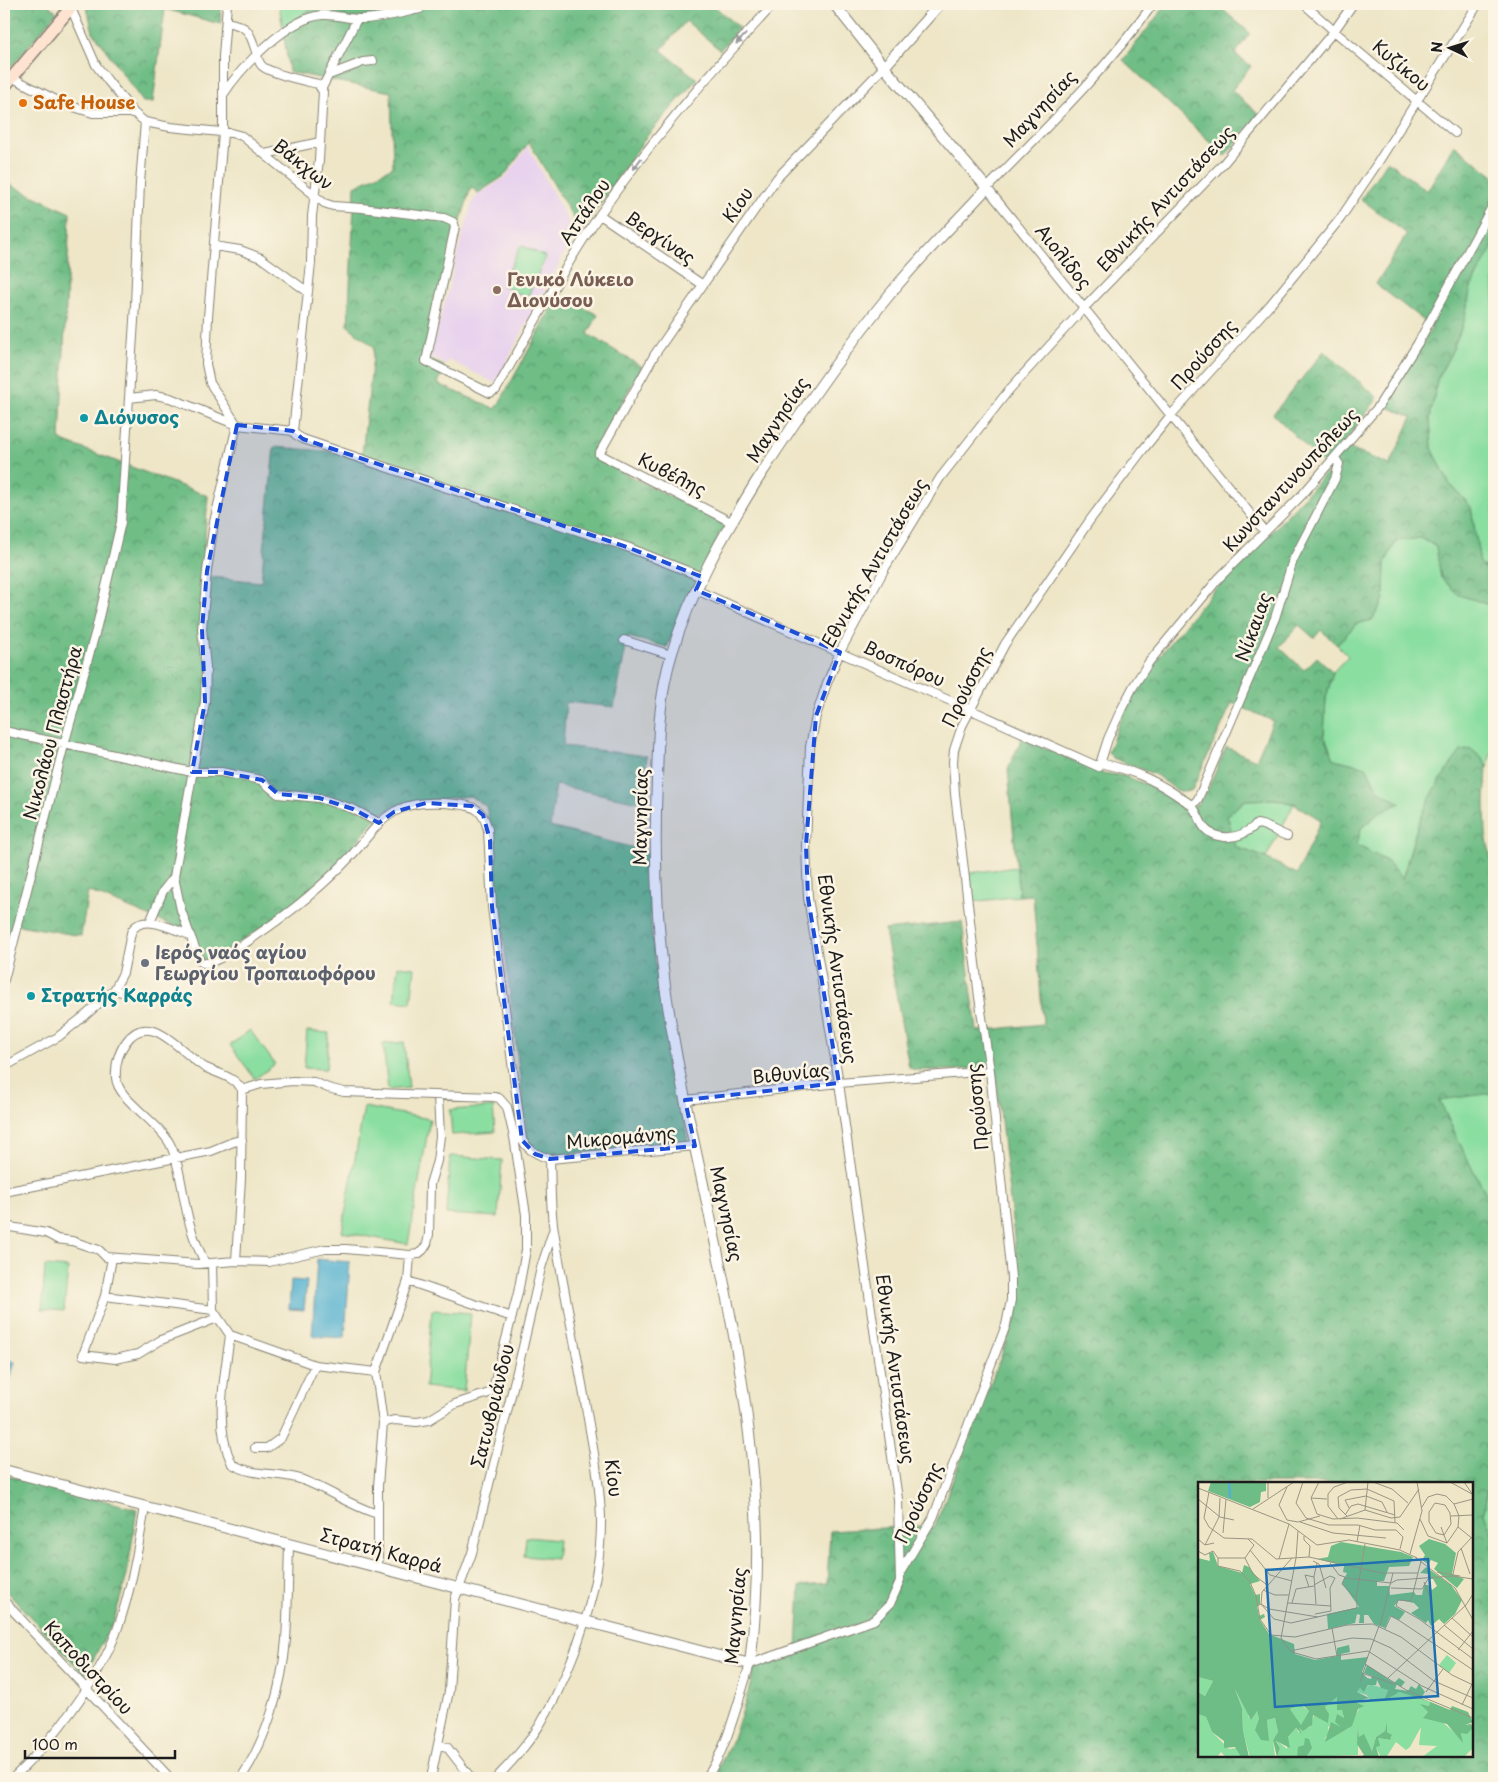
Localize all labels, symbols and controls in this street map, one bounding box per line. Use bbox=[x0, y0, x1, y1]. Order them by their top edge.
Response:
north arrow bbox=[1426, 22, 1476, 72]
street label: Κυζίκου bbox=[1367, 32, 1437, 97]
one-way arrow bbox=[735, 33, 747, 45]
text: N bbox=[1426, 41, 1447, 53]
street label: Μαγνησίας bbox=[996, 63, 1082, 153]
place label: Safe House bbox=[33, 88, 135, 115]
marker: Safe House bbox=[17, 97, 29, 109]
street label: Εθνικής Αντιστάσεως bbox=[1090, 119, 1240, 277]
street label: Βάκχων bbox=[268, 132, 340, 196]
one-way arrow bbox=[632, 157, 642, 171]
street label: Αττάλου bbox=[552, 173, 616, 250]
street label: Κίου bbox=[715, 181, 759, 228]
street label: Βεργίνας bbox=[620, 203, 701, 270]
street label: Αιολίδος bbox=[1029, 218, 1099, 294]
place label: Γενικό Λύκειο Διονύσου bbox=[507, 265, 634, 313]
marker: Γενικό Λύκειο Διονύσου bbox=[491, 284, 503, 296]
street label: Προύσσης bbox=[1164, 313, 1242, 395]
street label: Μαγνησίας bbox=[739, 371, 815, 467]
street label: Κωνσταντινουπόλεως bbox=[1216, 401, 1364, 557]
place label: Διόνυσος bbox=[94, 403, 179, 430]
marker: Διόνυσος bbox=[78, 412, 90, 424]
street label: Κυβέλης bbox=[634, 445, 712, 502]
street label: Εθνικής Αντιστάσεως bbox=[814, 473, 933, 652]
street label: Νίκαιας bbox=[1228, 588, 1278, 665]
street label: Βοσπόρου bbox=[859, 633, 950, 693]
street label: Προύσσης bbox=[934, 641, 997, 731]
street label: Νικολάου Πλαστήρα bbox=[15, 642, 88, 823]
street label: Μαγνησίας bbox=[625, 768, 654, 866]
street label: Εθνικής Αντιστάσεως bbox=[812, 872, 865, 1065]
place label: Ιερός ναός αγίου Γεωργίου Τροπαιοφόρου bbox=[155, 938, 376, 986]
marker: Ιερός ναός αγίου Γεωργίου Τροπαιοφόρου bbox=[139, 957, 151, 969]
place label: Στρατής Καρράς bbox=[41, 981, 193, 1008]
marker: Στρατής Καρράς bbox=[25, 990, 37, 1002]
street label: Βιθυνίας bbox=[751, 1055, 831, 1090]
street label: Προύσσης bbox=[959, 1063, 994, 1152]
street label: Μικρομάνης bbox=[565, 1118, 677, 1155]
street label: Μαγνησίας bbox=[704, 1163, 751, 1264]
street label: Εθνικής Αντιστάσεως bbox=[870, 1272, 923, 1465]
street label: Σατωβριάνδου bbox=[463, 1341, 520, 1471]
street label: Κίου bbox=[599, 1457, 630, 1498]
street label: Προύσσης bbox=[887, 1457, 948, 1547]
inset map bbox=[1198, 1482, 1473, 1757]
street label: Στρατή Καρρά bbox=[317, 1520, 445, 1579]
street label: Μαγνησίας bbox=[717, 1566, 752, 1666]
street label: Καποδιστρίου bbox=[38, 1614, 140, 1720]
scale bar bbox=[25, 1727, 175, 1759]
text: 100 m bbox=[32, 1732, 78, 1755]

